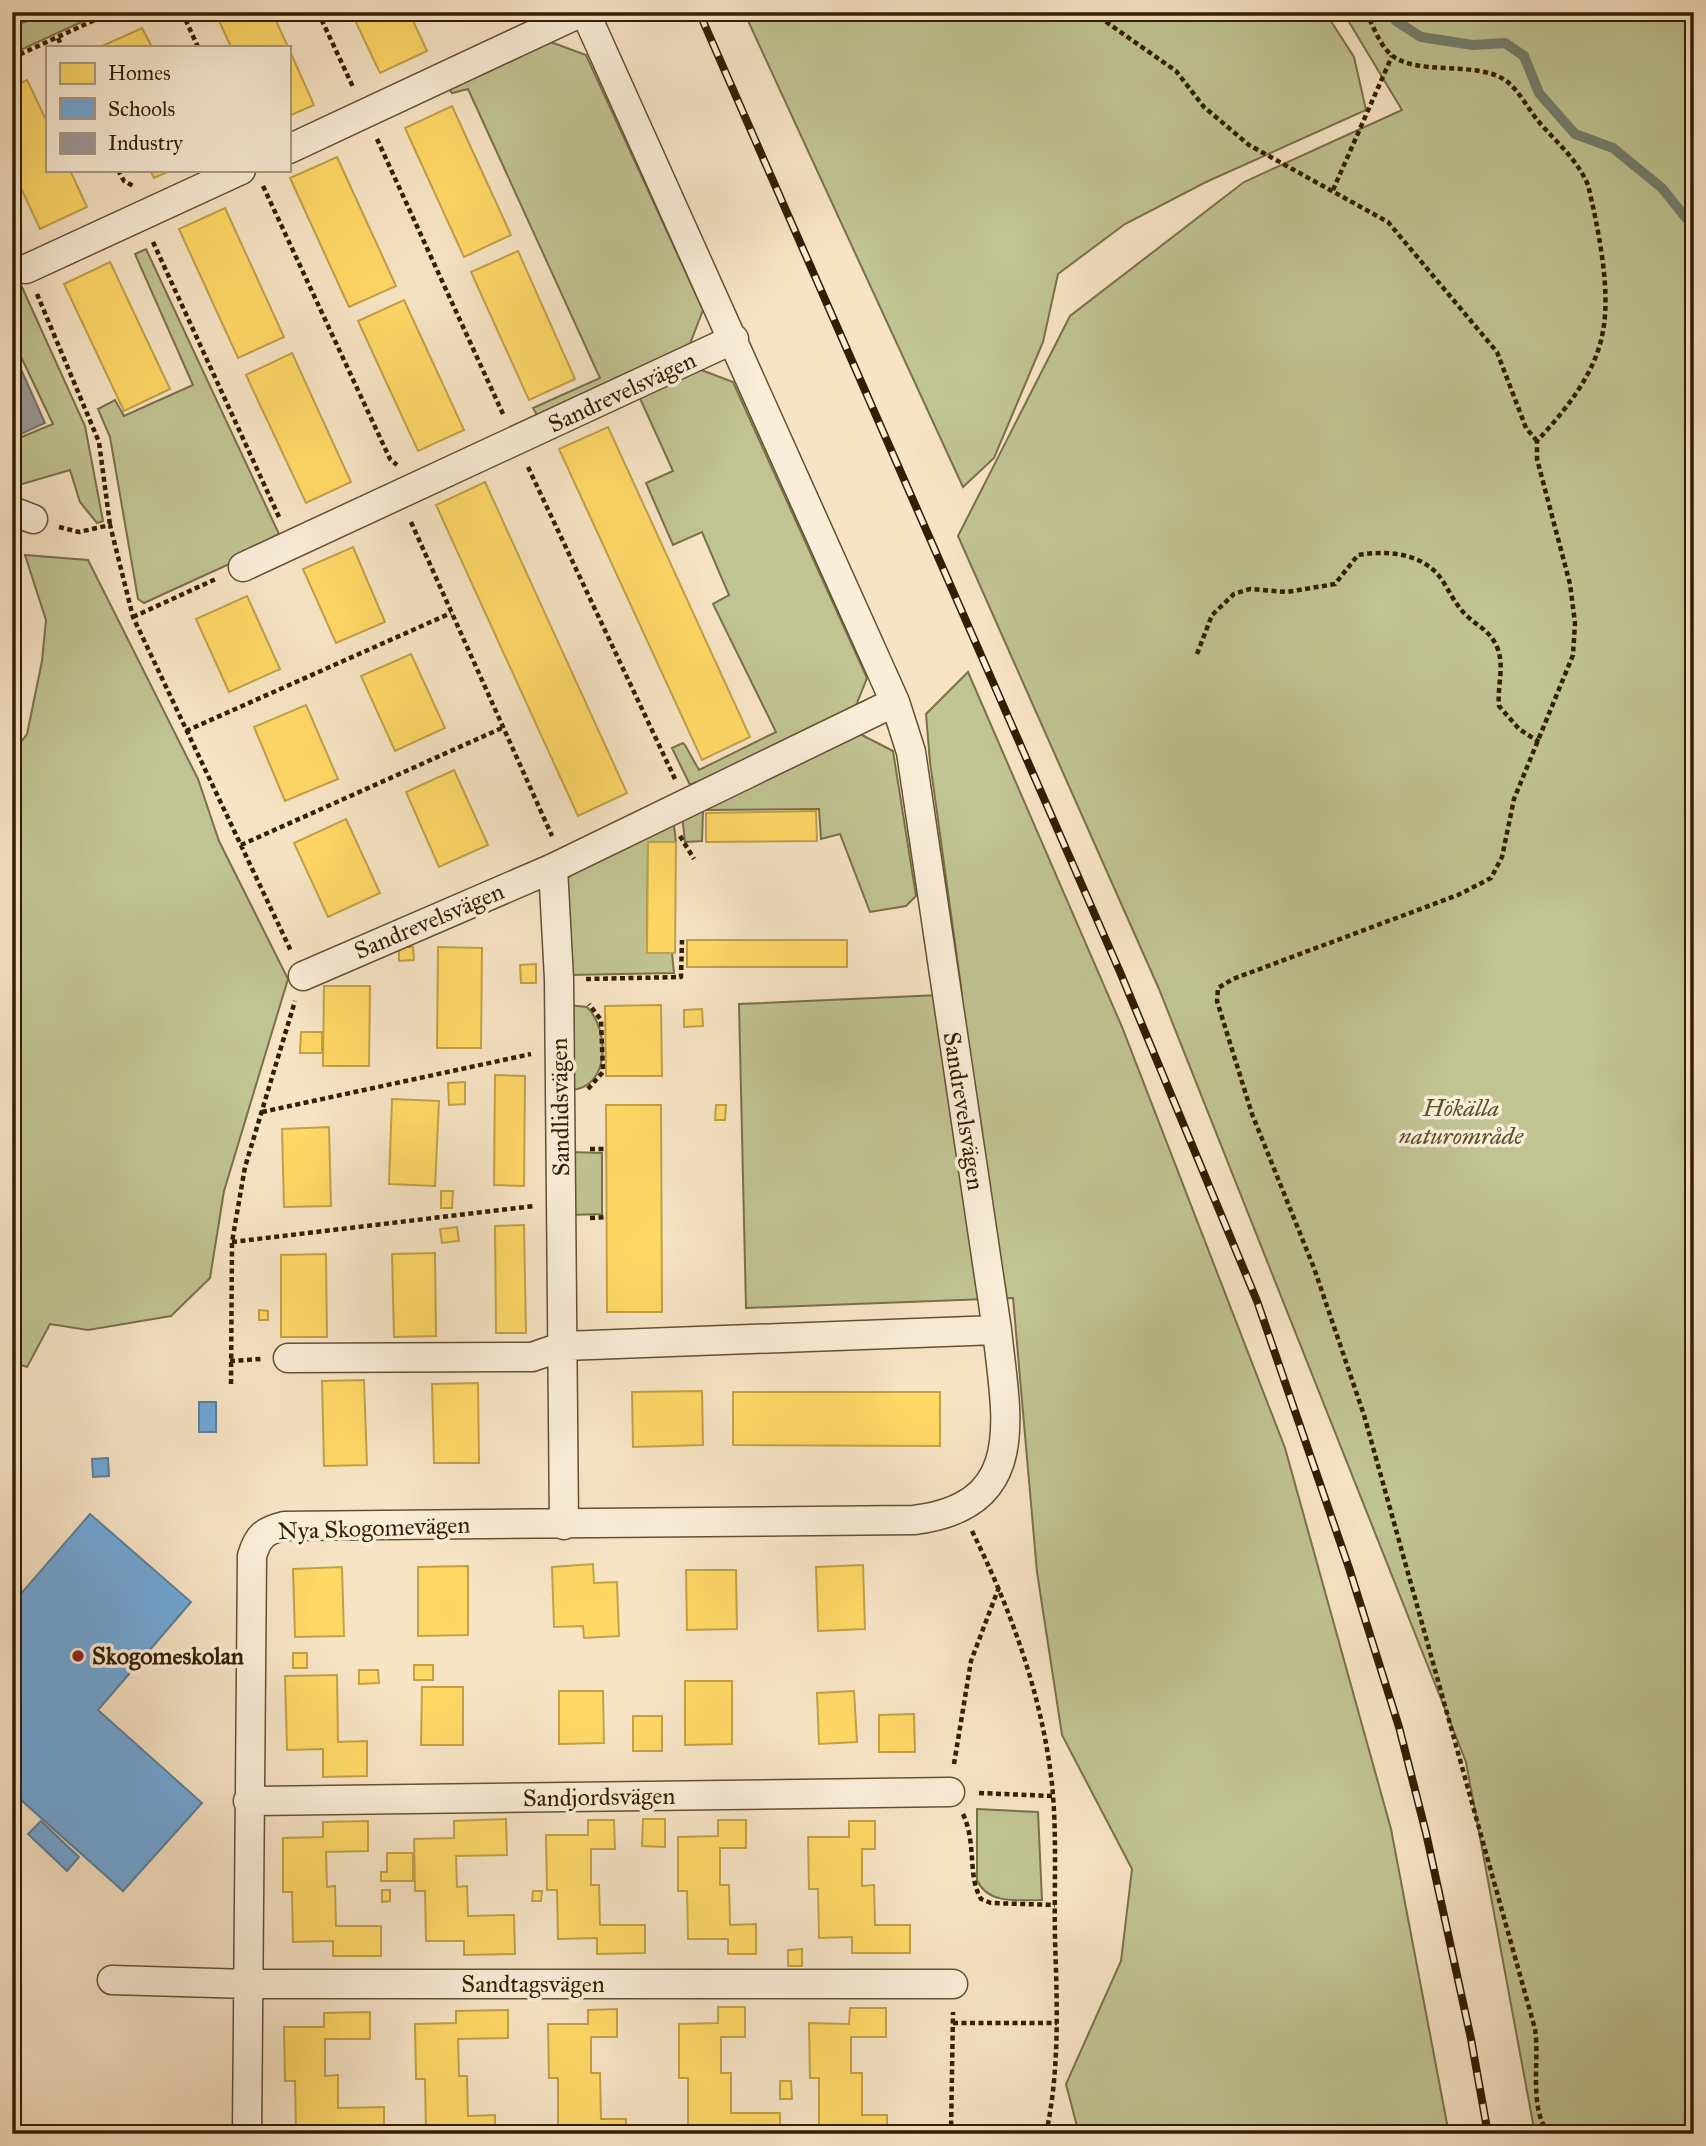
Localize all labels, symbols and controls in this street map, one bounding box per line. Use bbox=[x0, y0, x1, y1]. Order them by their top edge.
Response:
legend bbox=[46, 46, 290, 172]
text: Homes bbox=[108, 60, 171, 86]
text: Schools bbox=[108, 96, 175, 122]
text: Industry bbox=[108, 130, 184, 156]
street label: Sandrevelsvägen bbox=[543, 345, 701, 439]
street label: Sandrevelsvägen bbox=[350, 876, 508, 966]
street label: Sandrevelsvägen bbox=[937, 1030, 991, 1192]
street label: Sandlidsvägen bbox=[544, 1037, 576, 1177]
park label: Hökälla naturområde bbox=[1399, 1093, 1524, 1151]
street label: Nya Skogomevägen bbox=[277, 1510, 471, 1546]
place label: Skogomeskolan bbox=[92, 1641, 244, 1671]
marker: Skogomeskolan bbox=[70, 1648, 86, 1664]
street label: Sandjordsvägen bbox=[522, 1781, 676, 1813]
street label: Sandtagsvägen bbox=[461, 1969, 605, 1999]

